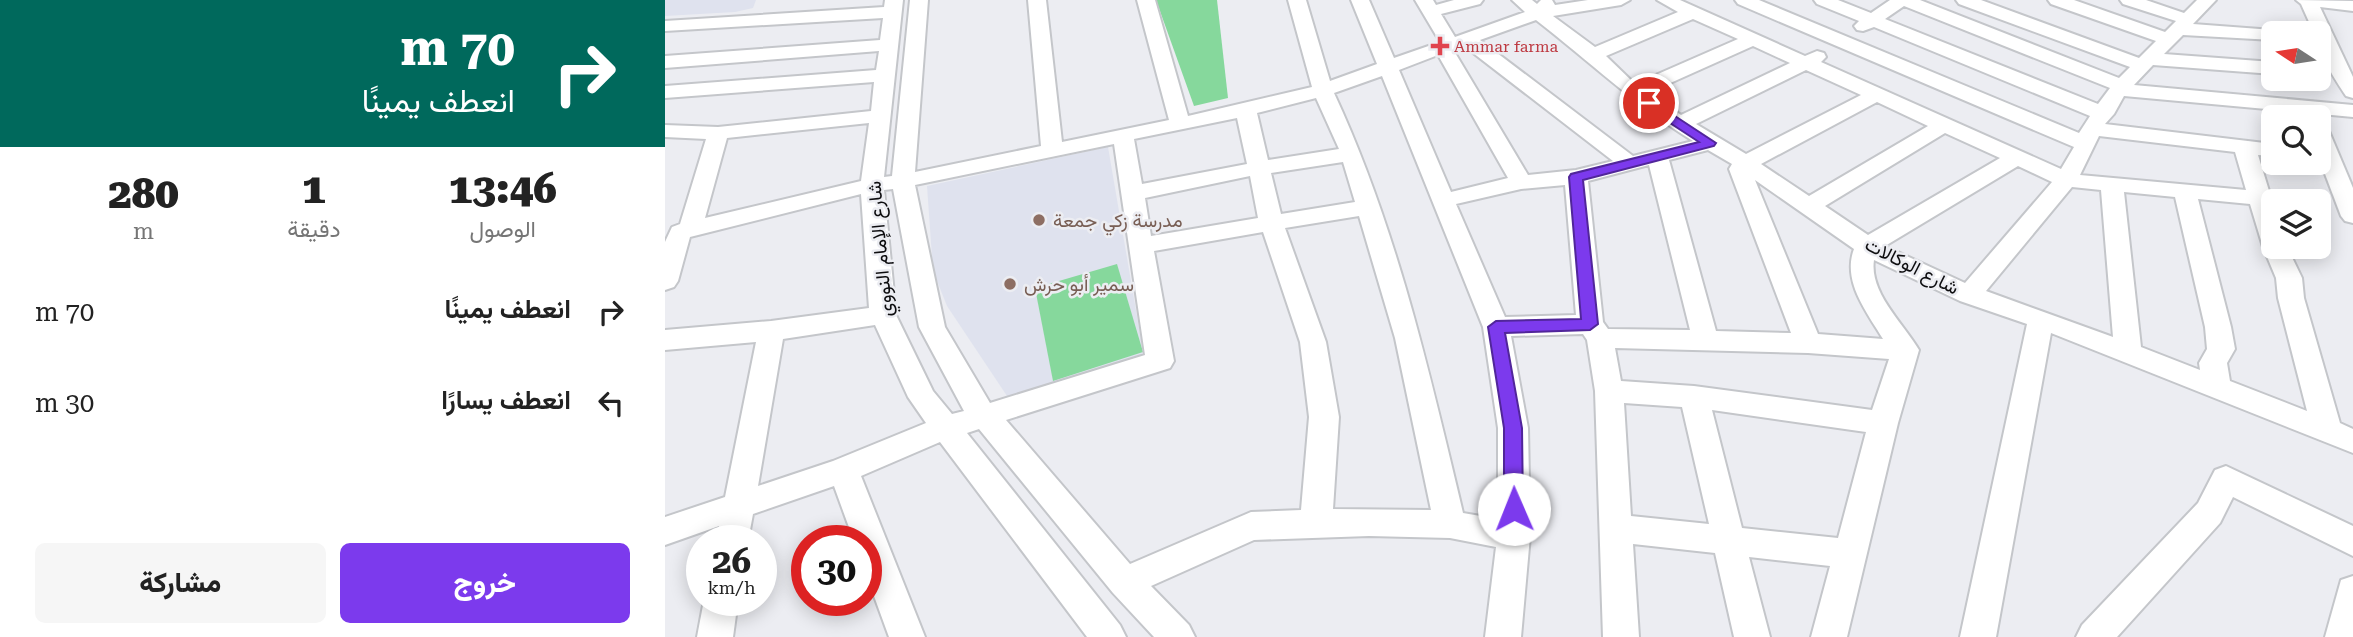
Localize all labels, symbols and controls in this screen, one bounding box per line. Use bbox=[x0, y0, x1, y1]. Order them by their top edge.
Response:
text: 70 m bbox=[400, 20, 515, 77]
north arrow bbox=[2261, 21, 2331, 91]
map controls bbox=[2261, 21, 2331, 259]
icon: right bbox=[539, 28, 630, 119]
place label: Ammar farma bbox=[1454, 37, 1559, 56]
marker: Ammar farma bbox=[1432, 38, 1448, 54]
pin bbox=[1619, 73, 1679, 133]
text: انعطف يمينًا bbox=[362, 82, 515, 120]
icon: arrive bbox=[1630, 84, 1668, 122]
button: search bbox=[2261, 105, 2331, 175]
text: 1 bbox=[302, 164, 326, 213]
text: 13:46 bbox=[449, 164, 557, 213]
text: 280 bbox=[108, 169, 179, 218]
street label: شارع الإمام النووي bbox=[863, 180, 901, 318]
button: layers bbox=[2261, 189, 2331, 259]
place label: مدرسة زكي جمعة bbox=[1053, 209, 1183, 236]
marker: مدرسة زكي جمعة bbox=[1031, 212, 1047, 228]
text: دقيقة bbox=[287, 216, 340, 243]
text: الوصول bbox=[470, 216, 536, 243]
text: m bbox=[133, 218, 154, 245]
street label: شارع الوكالات bbox=[1861, 233, 1963, 300]
place label: سمير أبو حرش bbox=[1024, 273, 1134, 296]
marker: سمير أبو حرش bbox=[1002, 276, 1018, 292]
icon: right bbox=[592, 293, 630, 331]
text: انعطف يمينًا bbox=[445, 294, 571, 324]
text: 70 m bbox=[35, 297, 94, 327]
icon: left bbox=[592, 384, 630, 422]
text: انعطف يسارًا bbox=[441, 385, 571, 415]
text: 30 m bbox=[35, 388, 94, 418]
position arrow bbox=[1477, 472, 1551, 546]
speed limit sign: 30 bbox=[791, 525, 882, 616]
text: 26 bbox=[712, 541, 751, 582]
button: مشاركة bbox=[35, 543, 326, 623]
button: خروج bbox=[340, 543, 630, 623]
text: km/h bbox=[707, 577, 756, 598]

